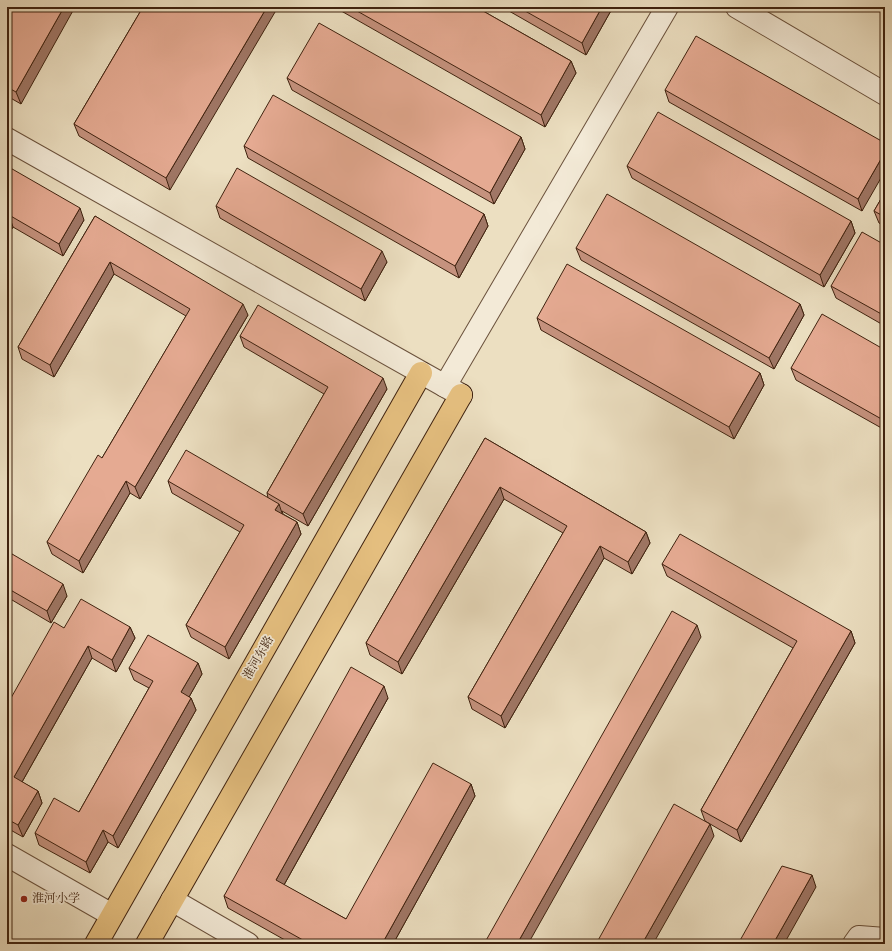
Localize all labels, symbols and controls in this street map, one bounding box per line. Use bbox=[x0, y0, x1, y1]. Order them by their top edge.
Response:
street label: 淮河东路 bbox=[240, 633, 278, 683]
place label: 淮河小学 bbox=[32, 891, 80, 907]
marker: 淮河小学 bbox=[19, 894, 29, 904]

